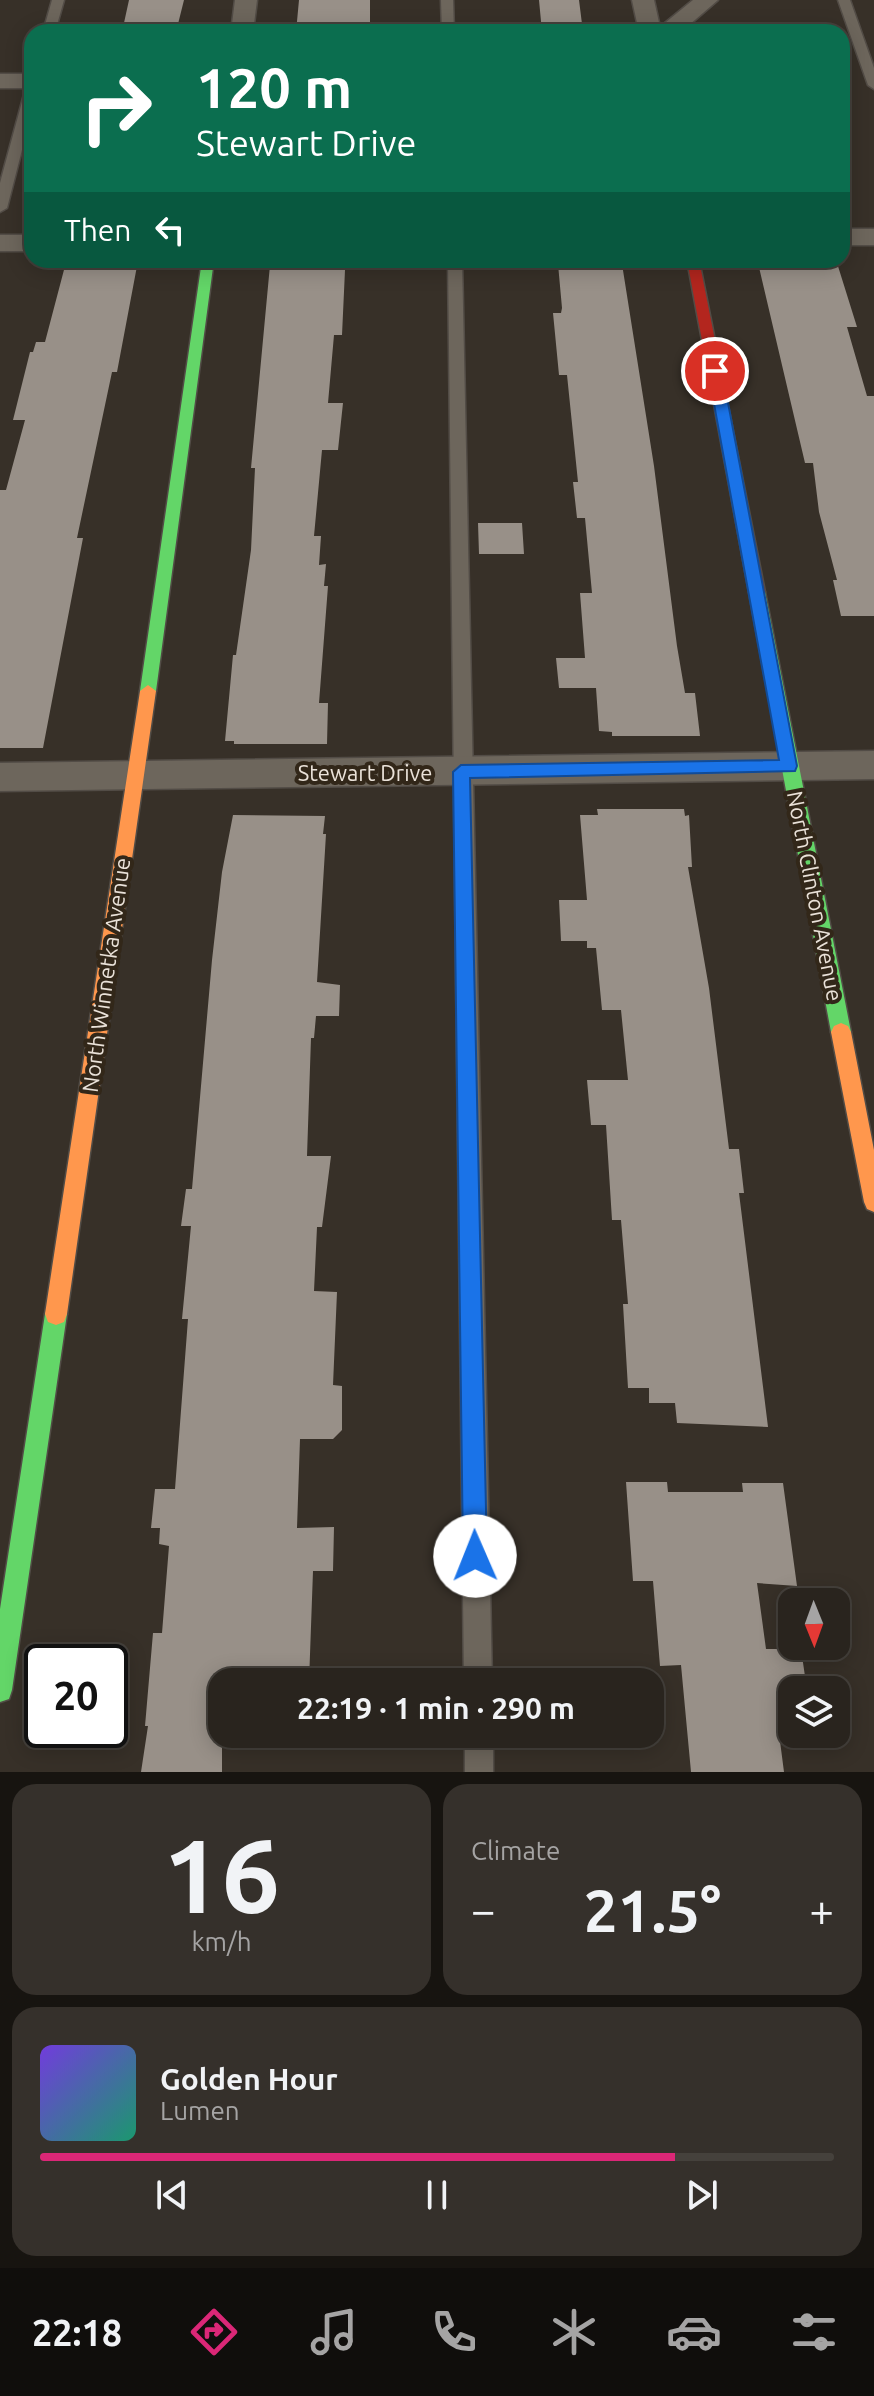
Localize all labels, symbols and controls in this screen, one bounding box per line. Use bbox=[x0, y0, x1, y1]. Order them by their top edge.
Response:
icon: right bbox=[64, 56, 168, 160]
text: 120 m bbox=[196, 56, 352, 119]
text: Stewart Drive bbox=[196, 122, 416, 163]
icon: left bbox=[148, 208, 192, 252]
text: Then bbox=[64, 213, 132, 247]
pin bbox=[681, 337, 749, 405]
icon: arrive bbox=[693, 349, 737, 393]
street label: Stewart Drive bbox=[298, 760, 432, 785]
street label: North Clinton Avenue bbox=[783, 789, 848, 1003]
street label: North Winnetka Avenue bbox=[77, 856, 134, 1094]
position arrow bbox=[433, 1514, 517, 1598]
north arrow bbox=[778, 1588, 850, 1660]
map controls bbox=[778, 1588, 850, 1748]
speed limit sign: 20 bbox=[24, 1644, 128, 1748]
button: layers bbox=[778, 1676, 850, 1748]
text: 22:19 · 1 min · 290 m bbox=[297, 1691, 575, 1725]
text: 16 bbox=[163, 1816, 280, 1933]
text: Climate bbox=[471, 1836, 560, 1865]
text: 21.5° bbox=[584, 1876, 721, 1943]
text: − bbox=[471, 1885, 496, 1934]
text: + bbox=[809, 1885, 834, 1934]
text: km/h bbox=[191, 1927, 252, 1956]
text: Golden Hour bbox=[160, 2062, 338, 2096]
text: Lumen bbox=[160, 2096, 240, 2125]
icon: previous bbox=[150, 2173, 194, 2217]
icon: pause bbox=[415, 2173, 459, 2217]
icon: next bbox=[680, 2173, 724, 2217]
icon: directions bbox=[186, 2304, 242, 2360]
icon: music bbox=[306, 2304, 362, 2360]
icon: phone bbox=[426, 2304, 482, 2360]
icon: climate bbox=[546, 2304, 602, 2360]
icon: car bbox=[666, 2304, 722, 2360]
icon: filters bbox=[786, 2304, 842, 2360]
text: 22:18 bbox=[32, 2312, 122, 2353]

